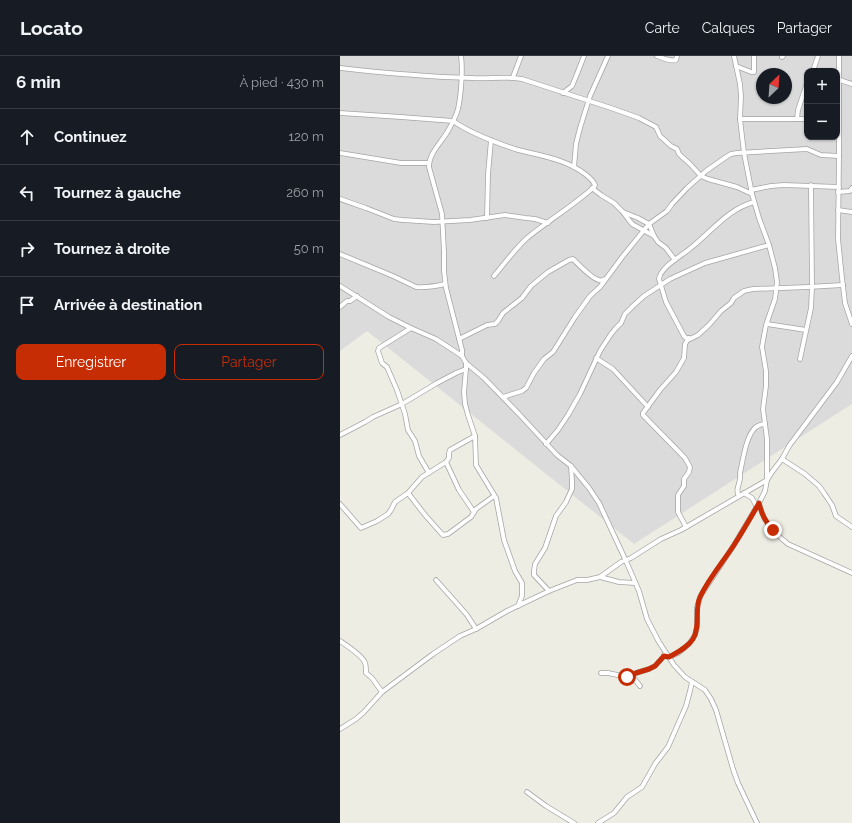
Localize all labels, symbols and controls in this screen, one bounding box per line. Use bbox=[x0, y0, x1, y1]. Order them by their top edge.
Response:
text: Locato bbox=[20, 17, 83, 39]
text: Carte bbox=[645, 20, 680, 36]
text: Calques bbox=[702, 20, 755, 36]
text: Partager bbox=[777, 20, 832, 36]
north arrow bbox=[756, 68, 792, 104]
map controls bbox=[804, 68, 840, 140]
button: + bbox=[804, 68, 840, 104]
text: 6 min bbox=[16, 72, 61, 92]
text: À pied · 430 m bbox=[239, 75, 324, 90]
button: − bbox=[804, 104, 840, 140]
icon: ahead bbox=[16, 126, 38, 148]
text: Continuez bbox=[54, 128, 127, 146]
text: 120 m bbox=[288, 129, 324, 144]
icon: left bbox=[16, 182, 38, 204]
text: Tournez à gauche bbox=[54, 184, 181, 202]
text: 260 m bbox=[286, 185, 324, 200]
icon: right bbox=[16, 238, 38, 260]
text: Tournez à droite bbox=[54, 240, 170, 258]
text: 50 m bbox=[294, 241, 324, 256]
icon: arrive bbox=[16, 294, 38, 316]
text: Arrivée à destination bbox=[54, 296, 202, 314]
button: Enregistrer bbox=[16, 344, 166, 380]
button: Partager bbox=[174, 344, 324, 380]
route end bbox=[764, 521, 782, 539]
route start bbox=[618, 668, 636, 686]

